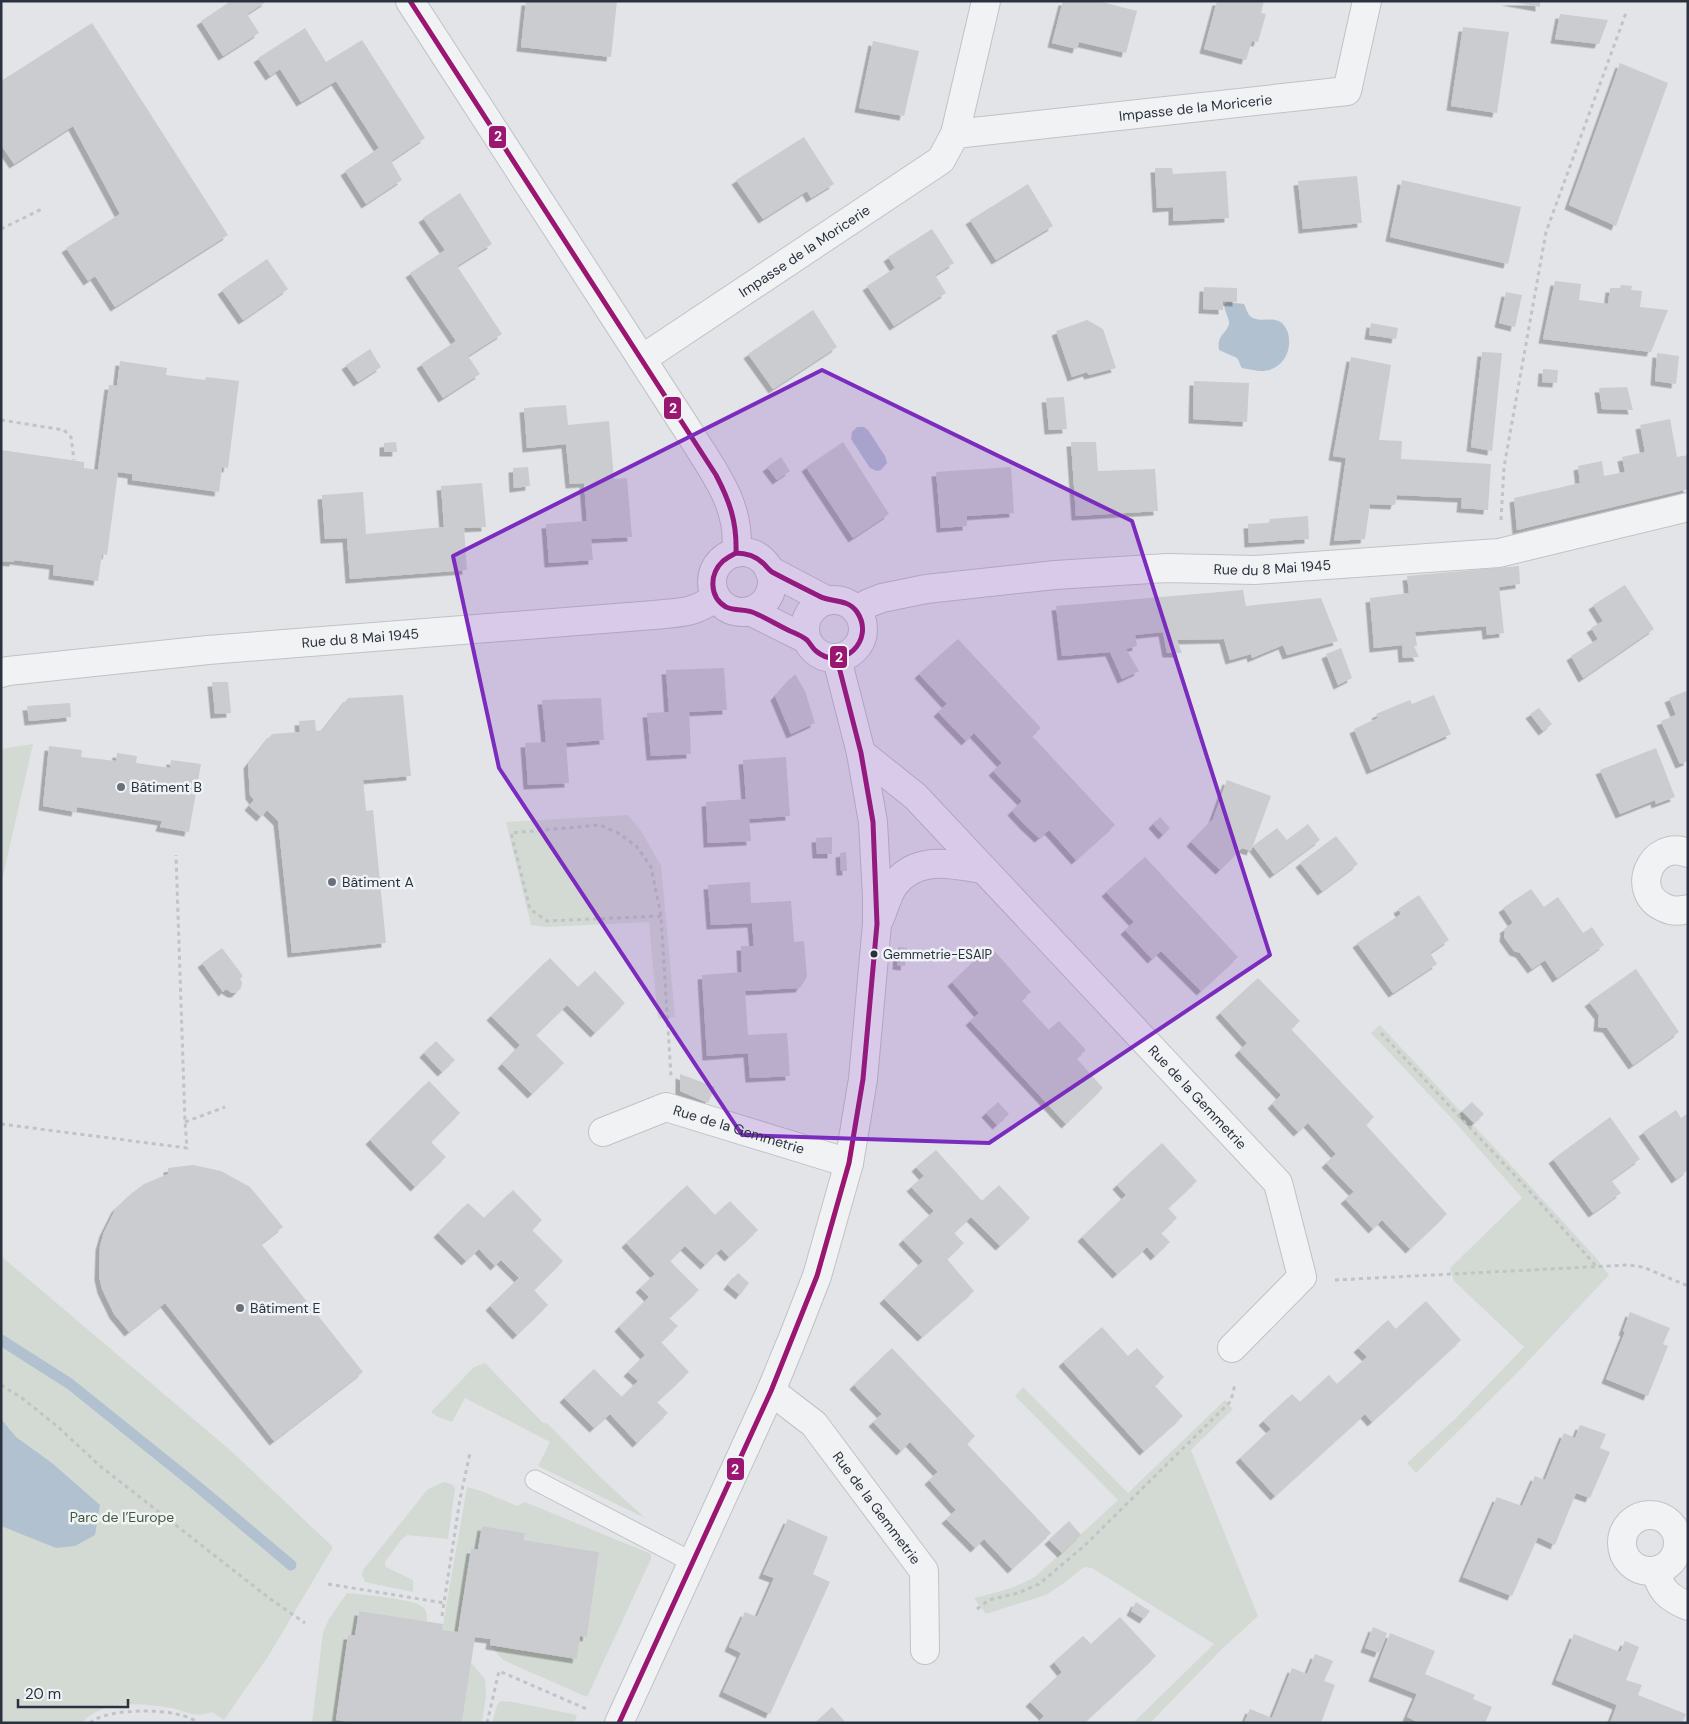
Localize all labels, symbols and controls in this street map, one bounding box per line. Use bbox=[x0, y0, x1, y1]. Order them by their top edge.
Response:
street label: Impasse de la Moricerie bbox=[1118, 90, 1273, 125]
line badge: 2 bbox=[488, 125, 507, 149]
text: 2 bbox=[494, 127, 502, 145]
street label: Impasse de la Moricerie bbox=[735, 201, 873, 301]
line badge: 2 bbox=[663, 396, 682, 420]
text: 2 bbox=[669, 399, 677, 417]
street label: Rue du 8 Mai 1945 bbox=[1213, 556, 1332, 579]
street label: Rue du 8 Mai 1945 bbox=[301, 624, 419, 652]
line badge: 2 bbox=[829, 645, 848, 669]
text: 2 bbox=[835, 648, 843, 666]
place label: Bâtiment B bbox=[131, 778, 202, 796]
marker: Bâtiment B bbox=[115, 781, 127, 793]
place label: Bâtiment A bbox=[342, 873, 414, 891]
marker: Bâtiment A bbox=[326, 876, 338, 888]
place label: Gemmetrie-ESAIP bbox=[883, 946, 993, 963]
marker: Gemmetrie-ESAIP bbox=[869, 949, 879, 959]
street label: Rue de la Gemmetrie bbox=[1144, 1041, 1251, 1153]
street label: Rue de la Gemmetrie bbox=[671, 1101, 807, 1158]
place label: Bâtiment E bbox=[250, 1299, 320, 1317]
marker: Bâtiment E bbox=[234, 1302, 246, 1314]
street label: Rue de la Gemmetrie bbox=[829, 1448, 925, 1568]
line badge: 2 bbox=[726, 1457, 745, 1481]
text: 2 bbox=[731, 1460, 739, 1478]
park label: Parc de l’Europe bbox=[70, 1508, 174, 1526]
scale bar bbox=[18, 1676, 128, 1708]
text: 20 m bbox=[25, 1684, 61, 1704]

